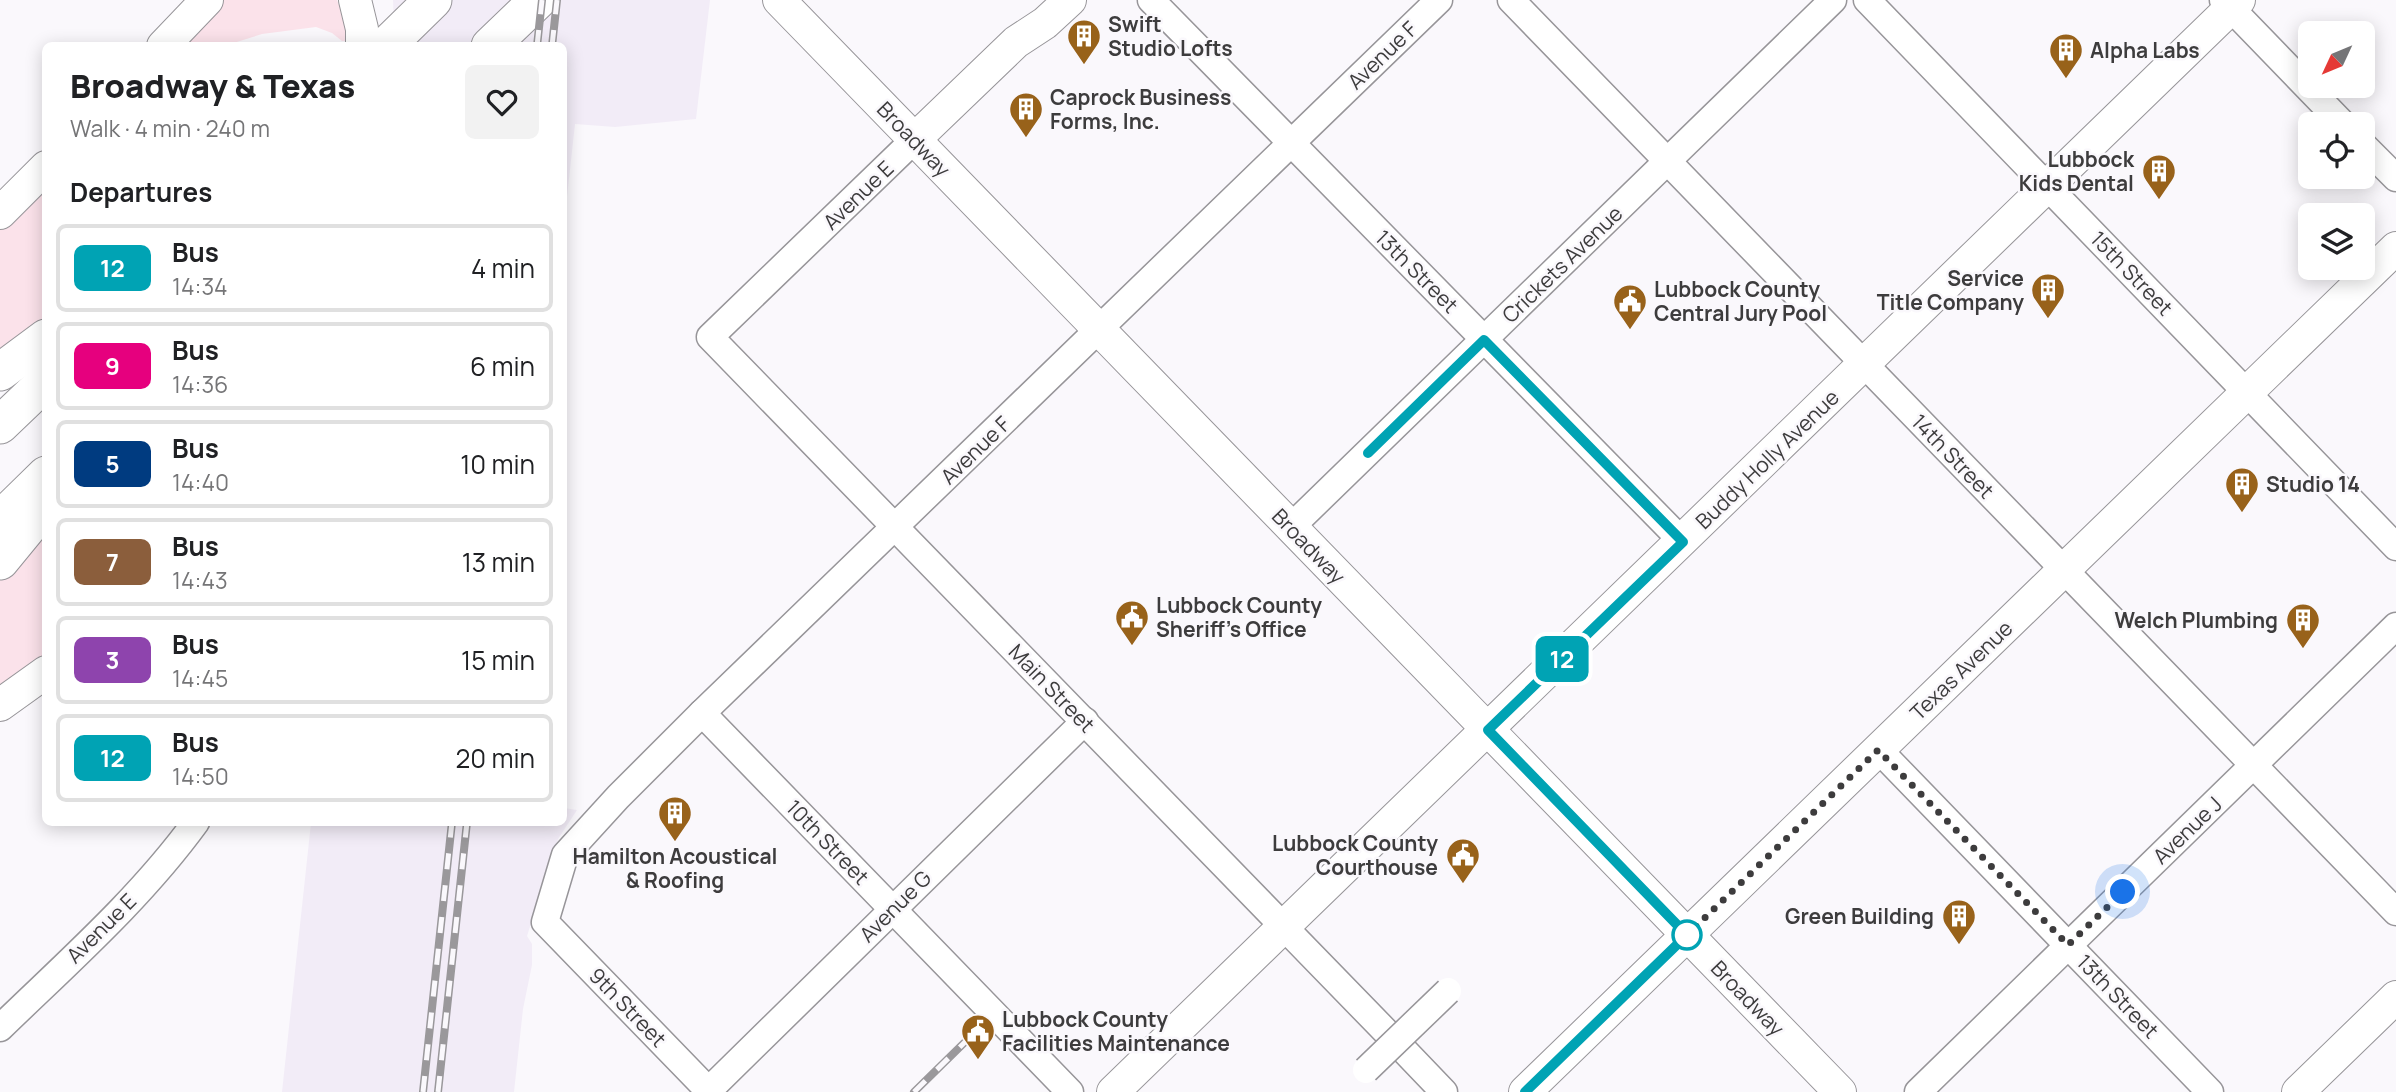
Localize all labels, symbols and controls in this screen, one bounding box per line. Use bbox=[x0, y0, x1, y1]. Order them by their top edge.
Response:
place label: Swift Studio Lofts bbox=[1108, 10, 1233, 62]
street label: Avenue F bbox=[1341, 15, 1423, 95]
building icon: Swift Studio Lofts bbox=[1065, 17, 1103, 66]
north arrow bbox=[2298, 21, 2375, 98]
map controls bbox=[2298, 21, 2375, 280]
building icon: Alpha Labs bbox=[2047, 31, 2085, 80]
place label: Alpha Labs bbox=[2090, 36, 2200, 64]
text: Broadway & Texas bbox=[70, 63, 355, 108]
button: heart bbox=[465, 65, 539, 139]
place label: Caprock Business Forms, Inc. bbox=[1050, 83, 1231, 135]
building icon: Caprock Business Forms, Inc. bbox=[1007, 90, 1045, 139]
street label: Broadway bbox=[871, 95, 957, 183]
text: Walk · 4 min · 240 m bbox=[70, 112, 270, 144]
button: locate bbox=[2298, 112, 2375, 189]
place label: Lubbock Kids Dental bbox=[2019, 145, 2135, 197]
building icon: Lubbock Kids Dental bbox=[2140, 152, 2178, 201]
street label: Avenue E bbox=[817, 154, 899, 236]
text: Departures bbox=[70, 174, 212, 210]
street label: Crickets Avenue bbox=[1496, 199, 1628, 329]
button: layers bbox=[2298, 203, 2375, 280]
street label: 13th Street bbox=[1369, 223, 1465, 319]
street label: 15th Street bbox=[2085, 225, 2179, 321]
text: Bus bbox=[172, 234, 219, 270]
text: 4 min bbox=[471, 250, 535, 286]
text: 12 bbox=[100, 251, 125, 284]
place label: Service Title Company bbox=[1877, 264, 2024, 316]
text: 14:34 bbox=[172, 270, 228, 302]
building icon: Service Title Company bbox=[2029, 271, 2067, 320]
place label: Lubbock County Central Jury Pool bbox=[1654, 275, 1827, 327]
public building icon: Lubbock County Central Jury Pool bbox=[1611, 282, 1649, 331]
text: Bus bbox=[172, 332, 219, 368]
text: 6 min bbox=[470, 348, 535, 384]
text: 9 bbox=[105, 349, 120, 382]
text: 14:36 bbox=[172, 368, 228, 400]
street label: Buddy Holly Avenue bbox=[1689, 383, 1845, 535]
street label: 14th Street bbox=[1906, 408, 2000, 504]
street label: Avenue F bbox=[934, 410, 1016, 490]
text: Bus bbox=[172, 430, 219, 466]
text: 10 min bbox=[460, 446, 535, 482]
text: 5 bbox=[105, 447, 120, 480]
building icon: Studio 14 bbox=[2223, 465, 2261, 514]
text: 14:40 bbox=[172, 466, 229, 498]
place label: Studio 14 bbox=[2266, 470, 2360, 498]
street label: Broadway bbox=[1266, 502, 1352, 590]
text: Bus bbox=[172, 528, 219, 564]
text: 13 min bbox=[462, 544, 535, 580]
text: 7 bbox=[106, 545, 119, 578]
text: 14:43 bbox=[172, 564, 228, 596]
place label: Lubbock County Sheriff's Office bbox=[1156, 591, 1322, 643]
public building icon: Lubbock County Sheriff's Office bbox=[1113, 598, 1151, 647]
building icon: Welch Plumbing bbox=[2284, 601, 2322, 650]
place label: Welch Plumbing bbox=[2115, 606, 2278, 634]
street label: Texas Avenue bbox=[1904, 614, 2018, 726]
text: Bus bbox=[172, 626, 219, 662]
line badge: 12 bbox=[1530, 636, 1594, 682]
street label: Main Street bbox=[1003, 638, 1101, 738]
text: 15 min bbox=[461, 642, 535, 678]
text: 12 bbox=[1550, 642, 1574, 675]
text: 3 bbox=[106, 643, 119, 676]
text: 14:45 bbox=[172, 662, 228, 694]
text: Bus bbox=[172, 724, 219, 760]
text: 20 min bbox=[456, 740, 535, 776]
text: 12 bbox=[100, 741, 125, 774]
text: 14:50 bbox=[172, 760, 229, 792]
street label: Avenue J bbox=[2146, 790, 2228, 870]
building icon: Hamilton Acoustical & Roofing bbox=[656, 794, 694, 843]
street label: 10th Street bbox=[780, 794, 876, 890]
place label: Lubbock County Courthouse bbox=[1272, 829, 1438, 881]
public building icon: Lubbock County Courthouse bbox=[1444, 836, 1482, 885]
place label: Hamilton Acoustical & Roofing bbox=[573, 842, 777, 894]
street label: Avenue G bbox=[853, 864, 937, 948]
your location bbox=[2105, 874, 2140, 909]
street label: Avenue E bbox=[60, 887, 142, 969]
building icon: Green Building bbox=[1940, 897, 1978, 946]
place label: Green Building bbox=[1785, 902, 1934, 930]
unlabelled marker bbox=[1672, 920, 1702, 950]
street label: 13th Street bbox=[2071, 948, 2165, 1044]
street label: Broadway bbox=[1705, 954, 1791, 1042]
street label: 9th Street bbox=[583, 961, 673, 1053]
place label: Lubbock County Facilities Maintenance bbox=[1002, 1005, 1230, 1057]
public building icon: Lubbock County Facilities Maintenance bbox=[959, 1012, 997, 1061]

